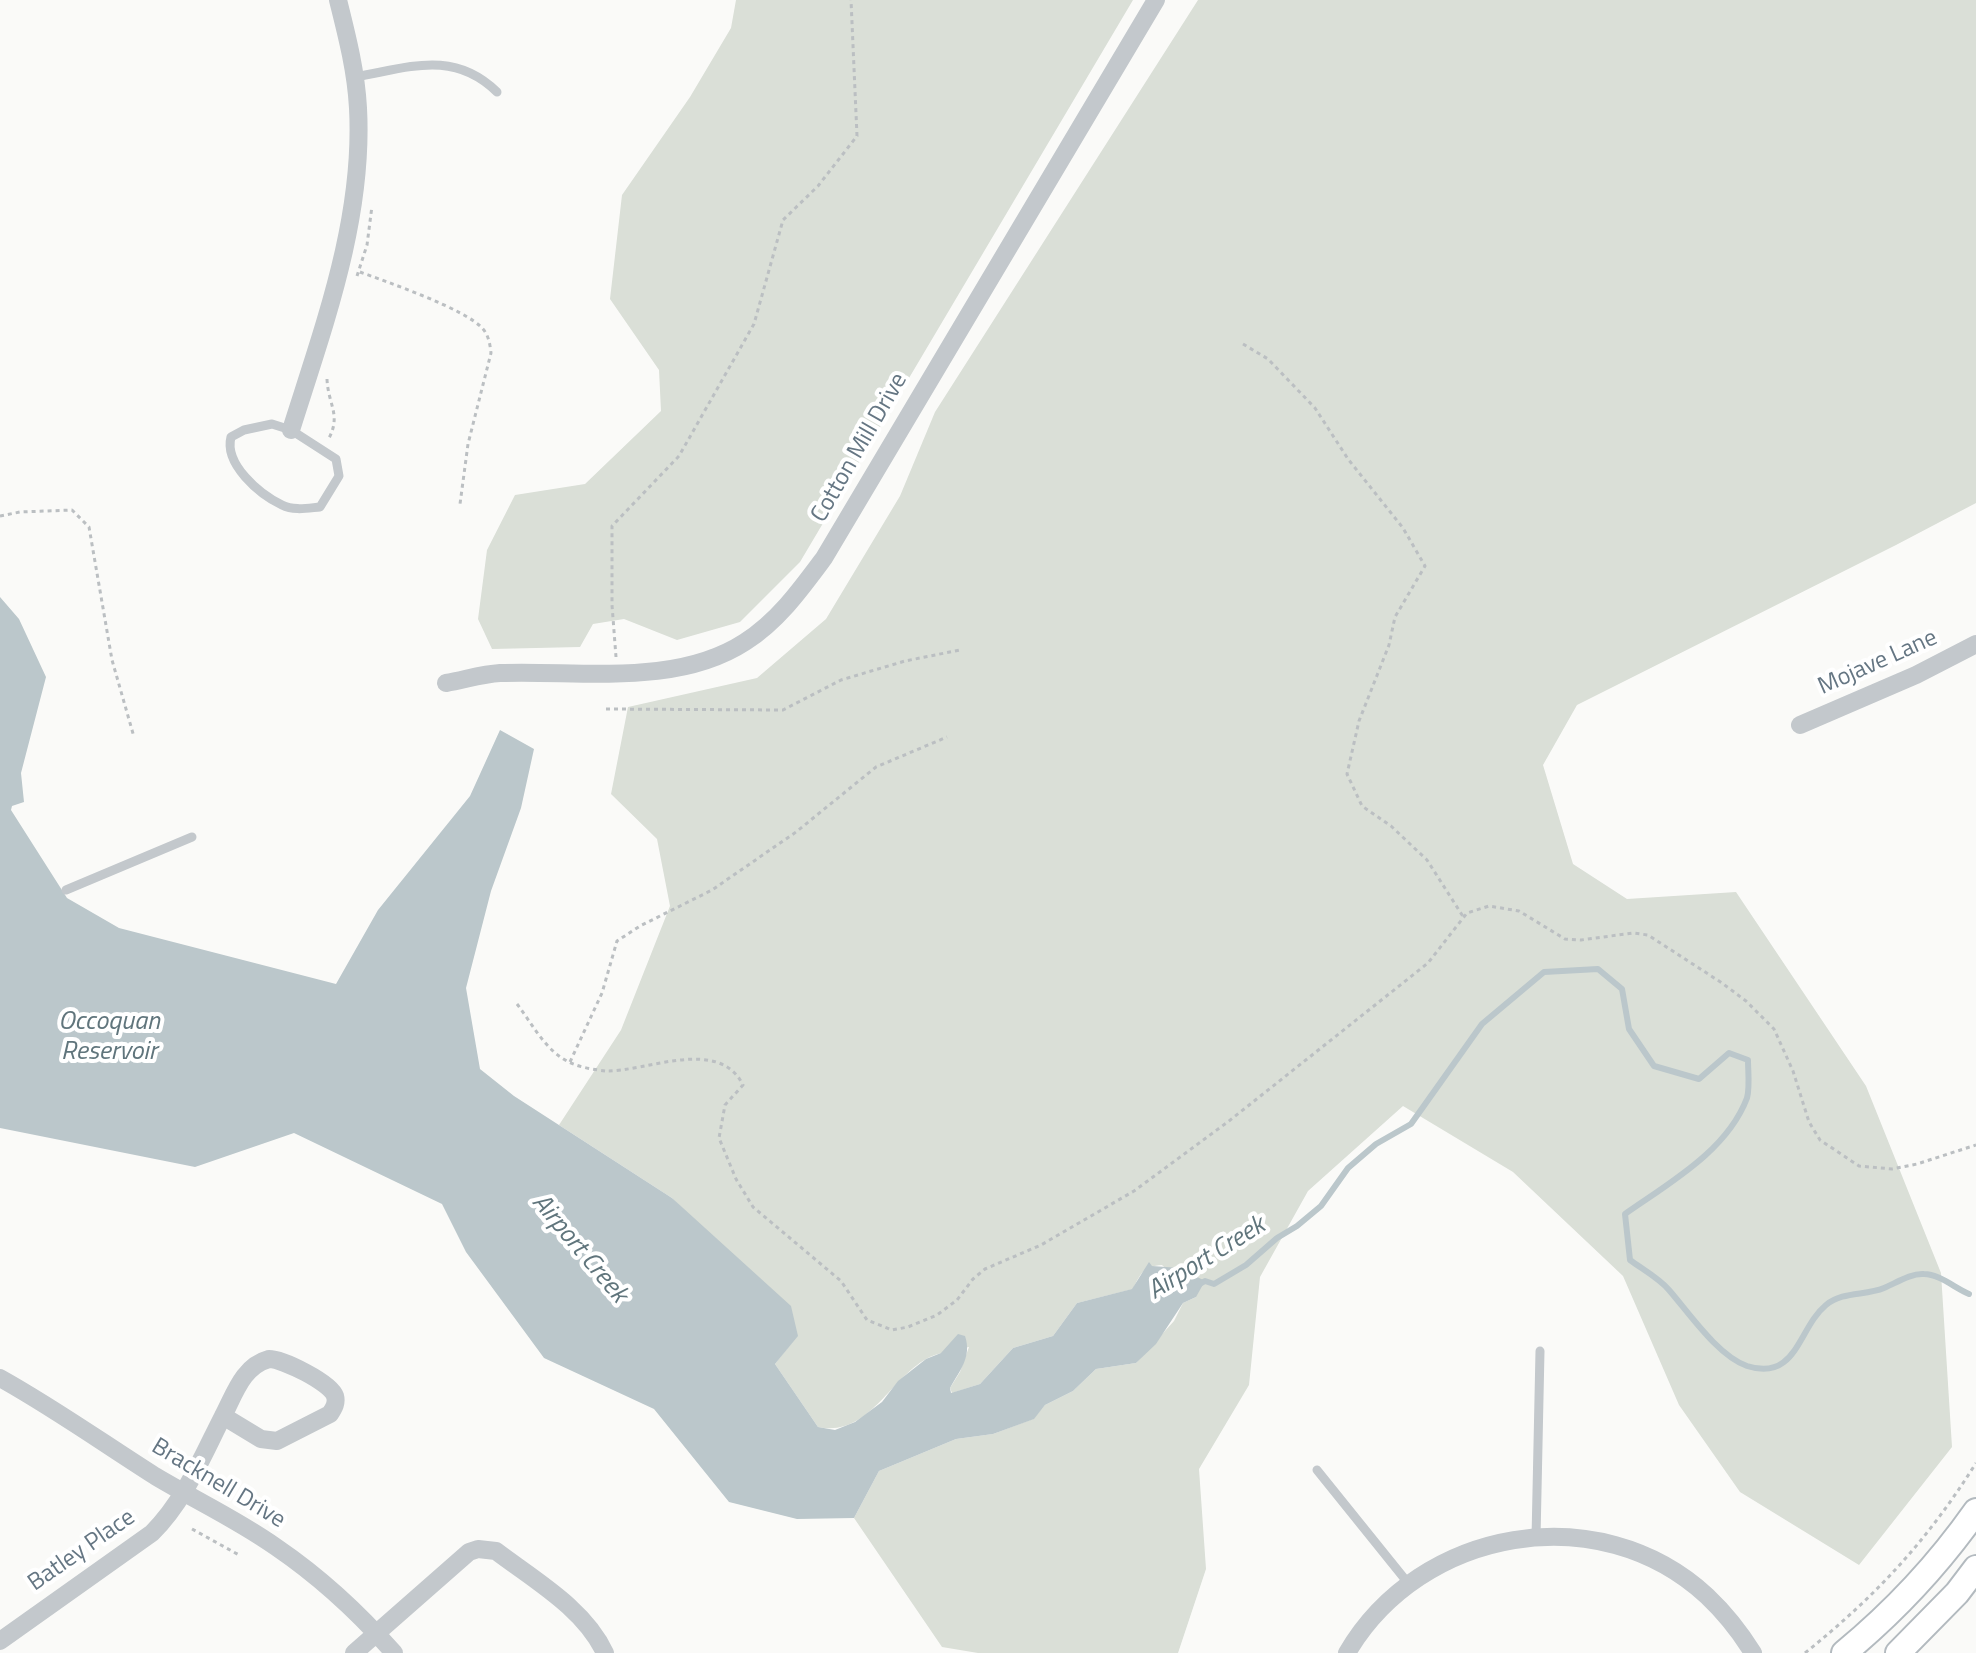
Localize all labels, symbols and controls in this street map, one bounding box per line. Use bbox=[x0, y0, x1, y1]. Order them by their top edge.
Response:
street label: Cotton Mill Drive bbox=[806, 368, 914, 528]
street label: Mojave Lane bbox=[1814, 624, 1942, 702]
water label: Occoquan Reservoir bbox=[58, 1007, 160, 1068]
water label: Airport Creek bbox=[524, 1188, 634, 1310]
water label: Airport Creek bbox=[1143, 1211, 1271, 1307]
street label: Bracknell Drive bbox=[146, 1433, 290, 1535]
street label: Batley Place bbox=[23, 1504, 141, 1598]

